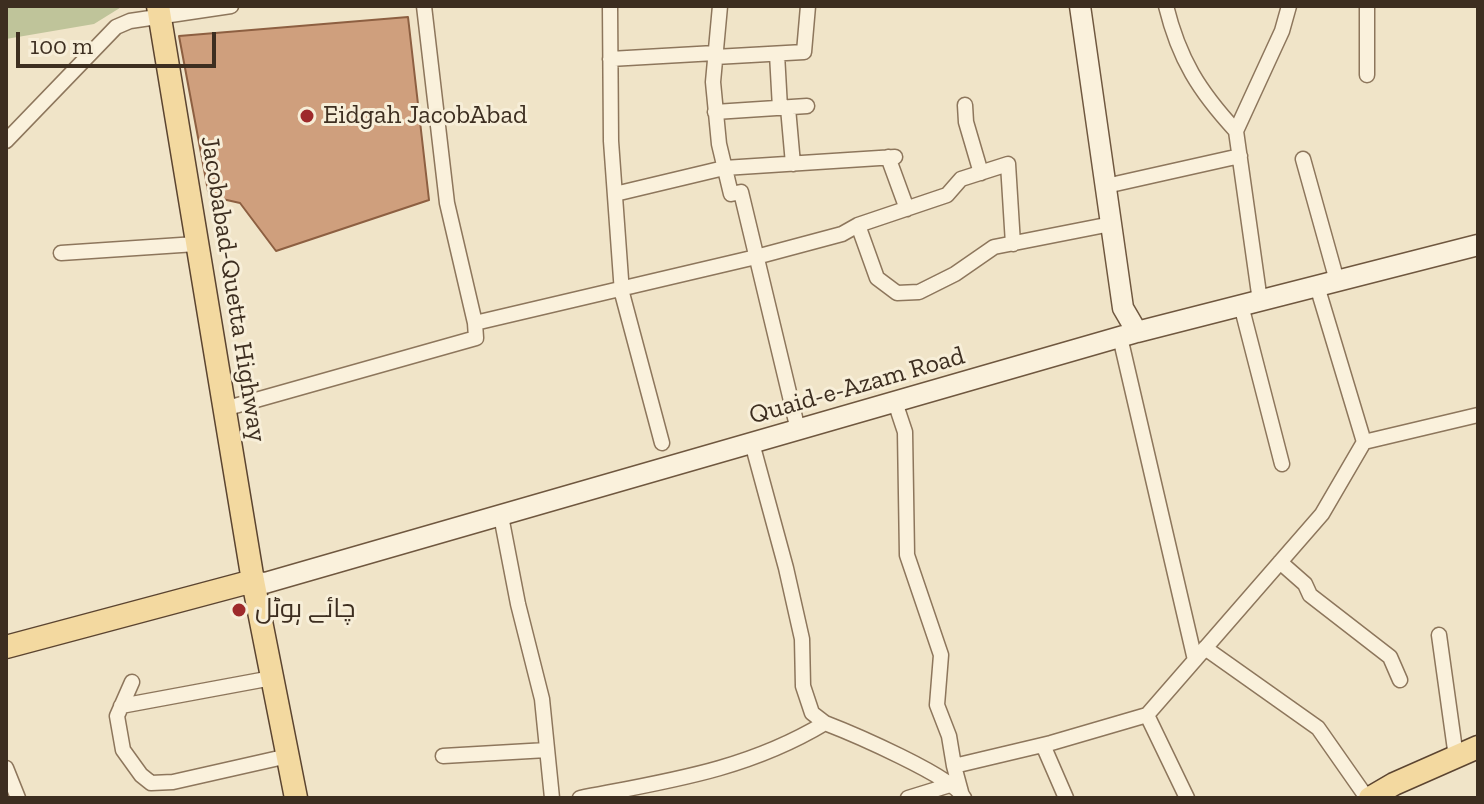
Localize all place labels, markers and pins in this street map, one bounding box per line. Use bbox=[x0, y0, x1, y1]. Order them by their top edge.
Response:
place label: Eidgah JacobAbad bbox=[323, 100, 527, 132]
marker: Eidgah JacobAbad bbox=[298, 107, 316, 125]
place label: چائے ہوٹل bbox=[255, 594, 355, 626]
marker: چائے ہوٹل bbox=[230, 601, 248, 619]

